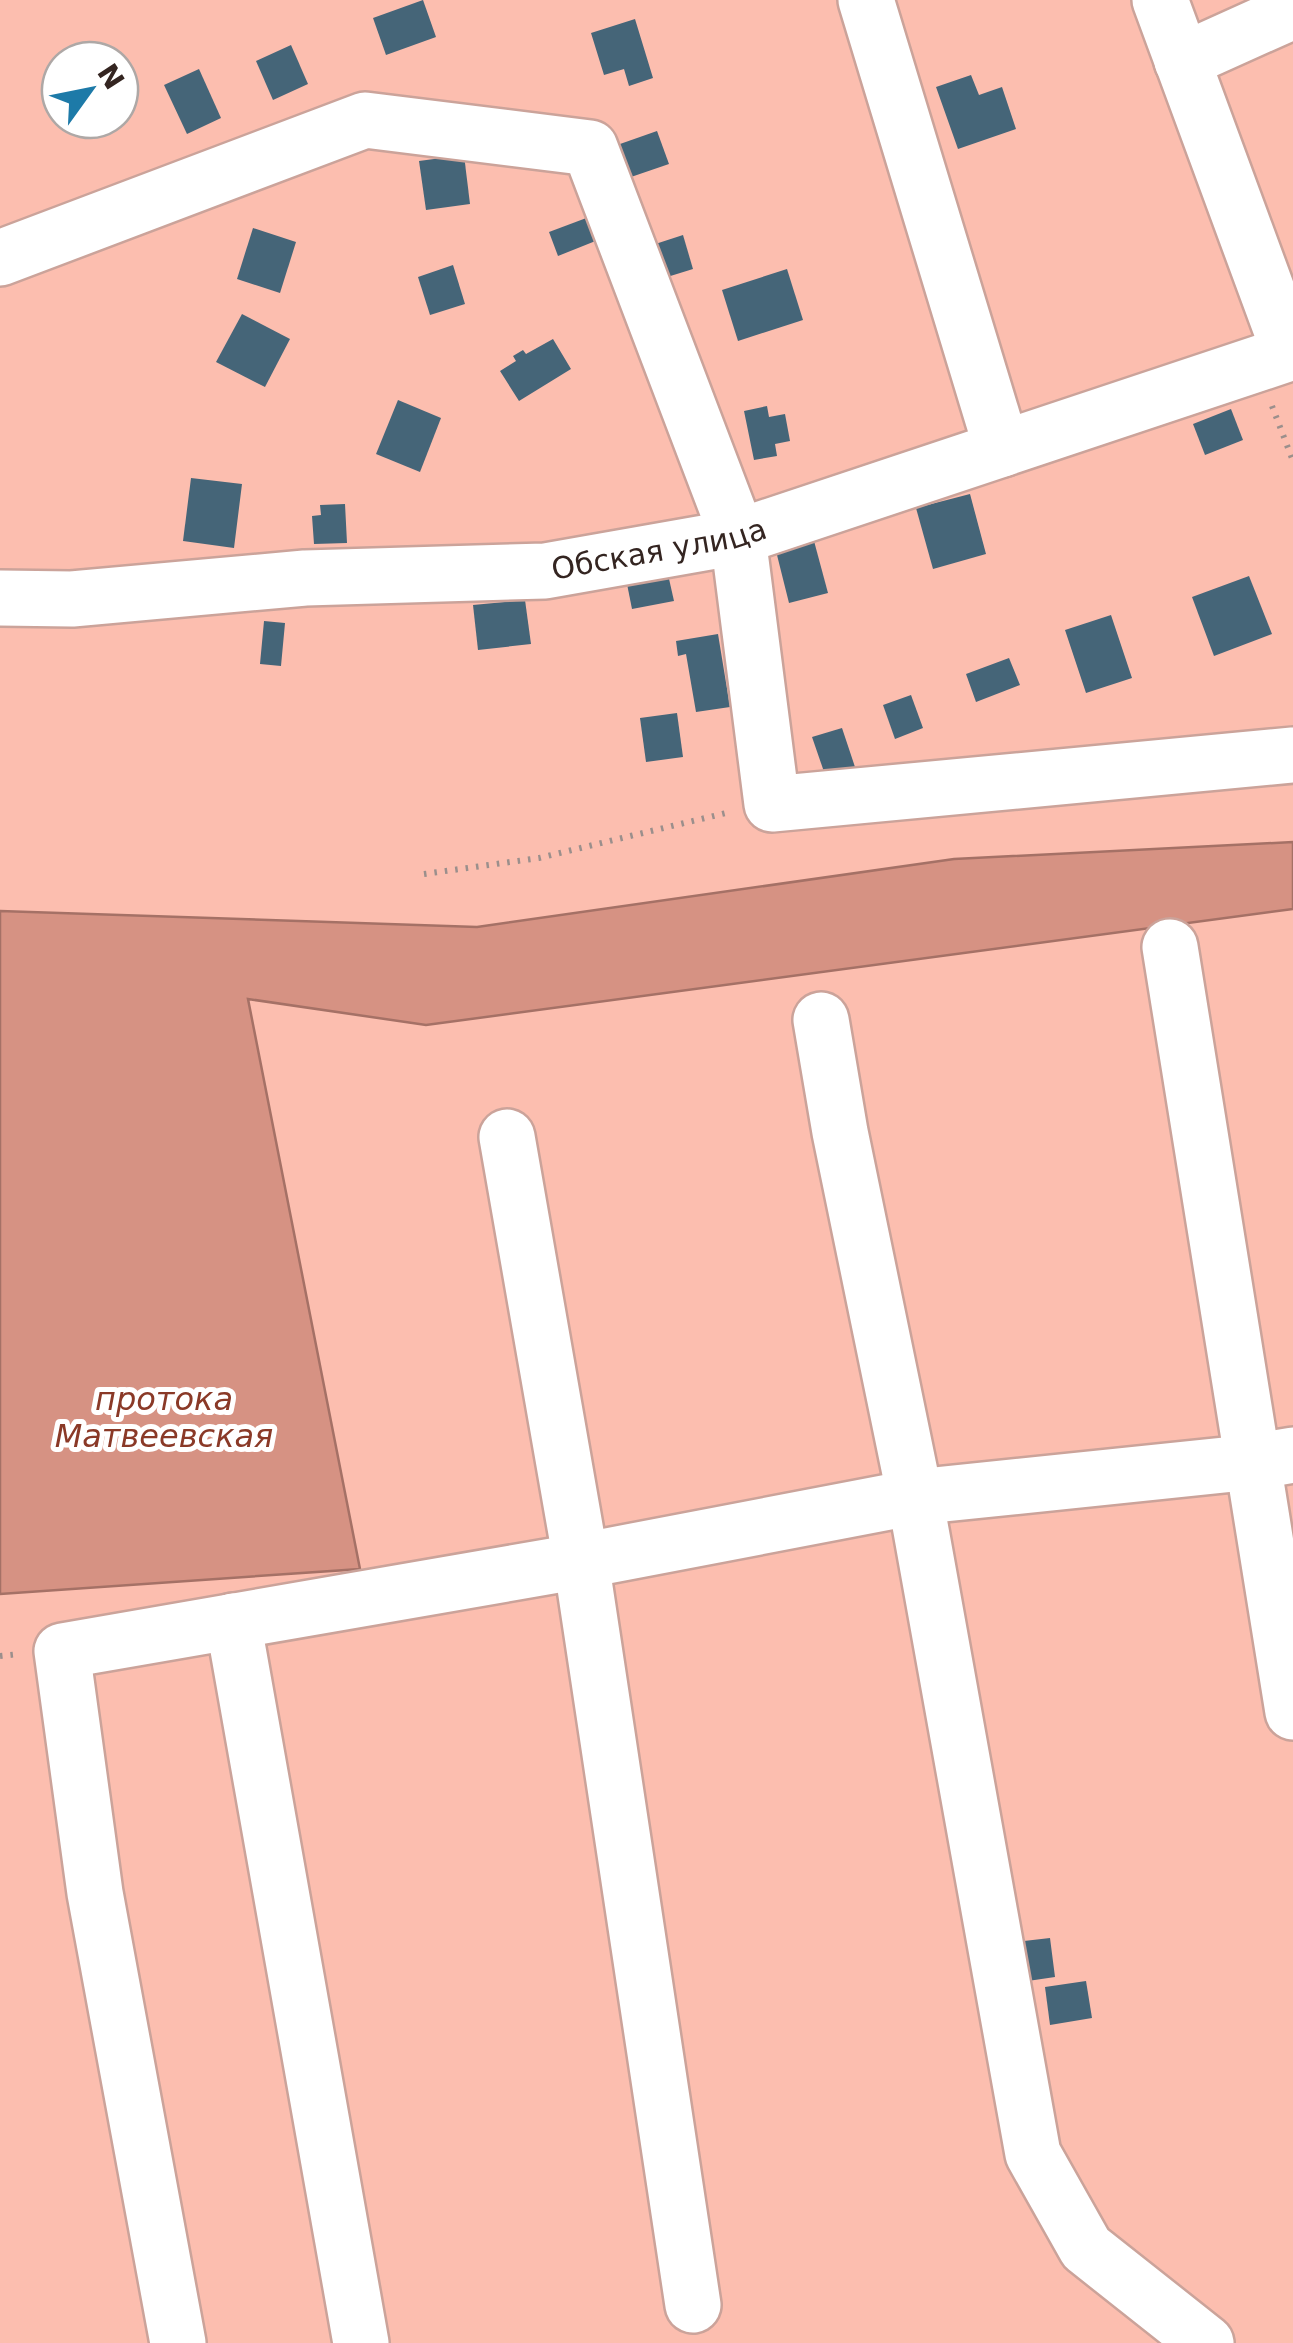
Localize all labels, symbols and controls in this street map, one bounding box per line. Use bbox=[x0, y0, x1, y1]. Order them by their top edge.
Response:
north arrow bbox=[40, 40, 140, 140]
text: N bbox=[90, 58, 131, 95]
street label: Обская улица bbox=[549, 511, 771, 587]
water label: протока Матвеевская bbox=[55, 1380, 273, 1455]

